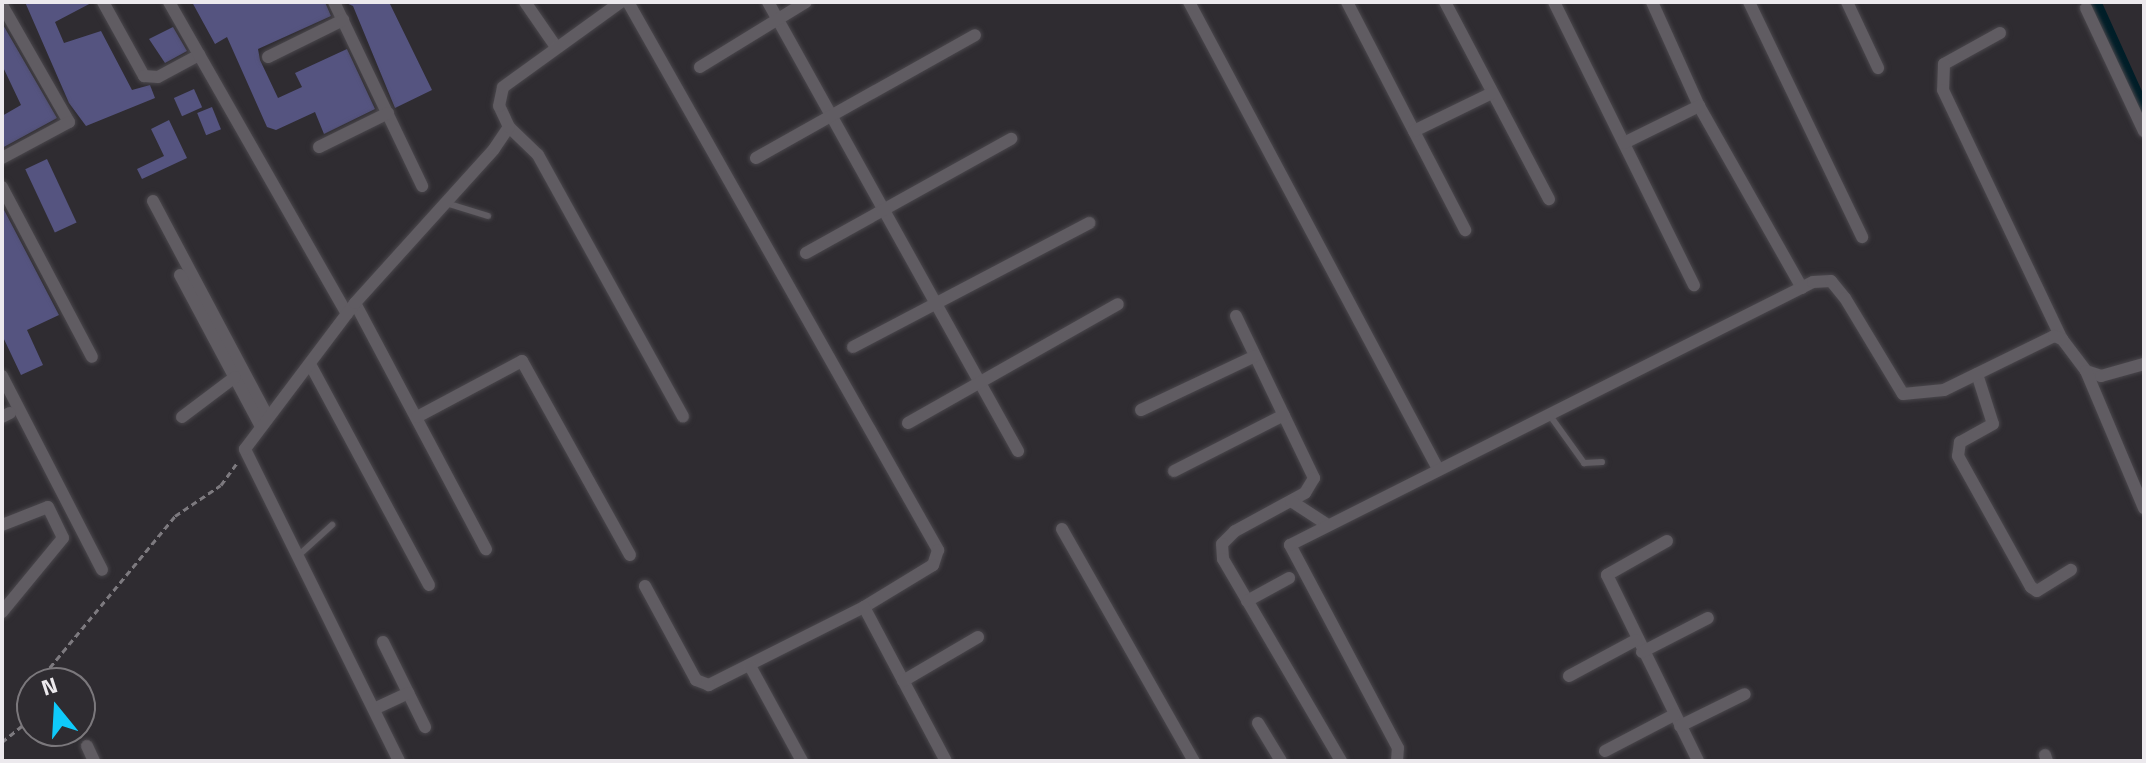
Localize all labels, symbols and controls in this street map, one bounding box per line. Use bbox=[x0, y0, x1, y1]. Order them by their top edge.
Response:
north arrow bbox=[16, 667, 96, 747]
text: N bbox=[37, 668, 62, 705]

